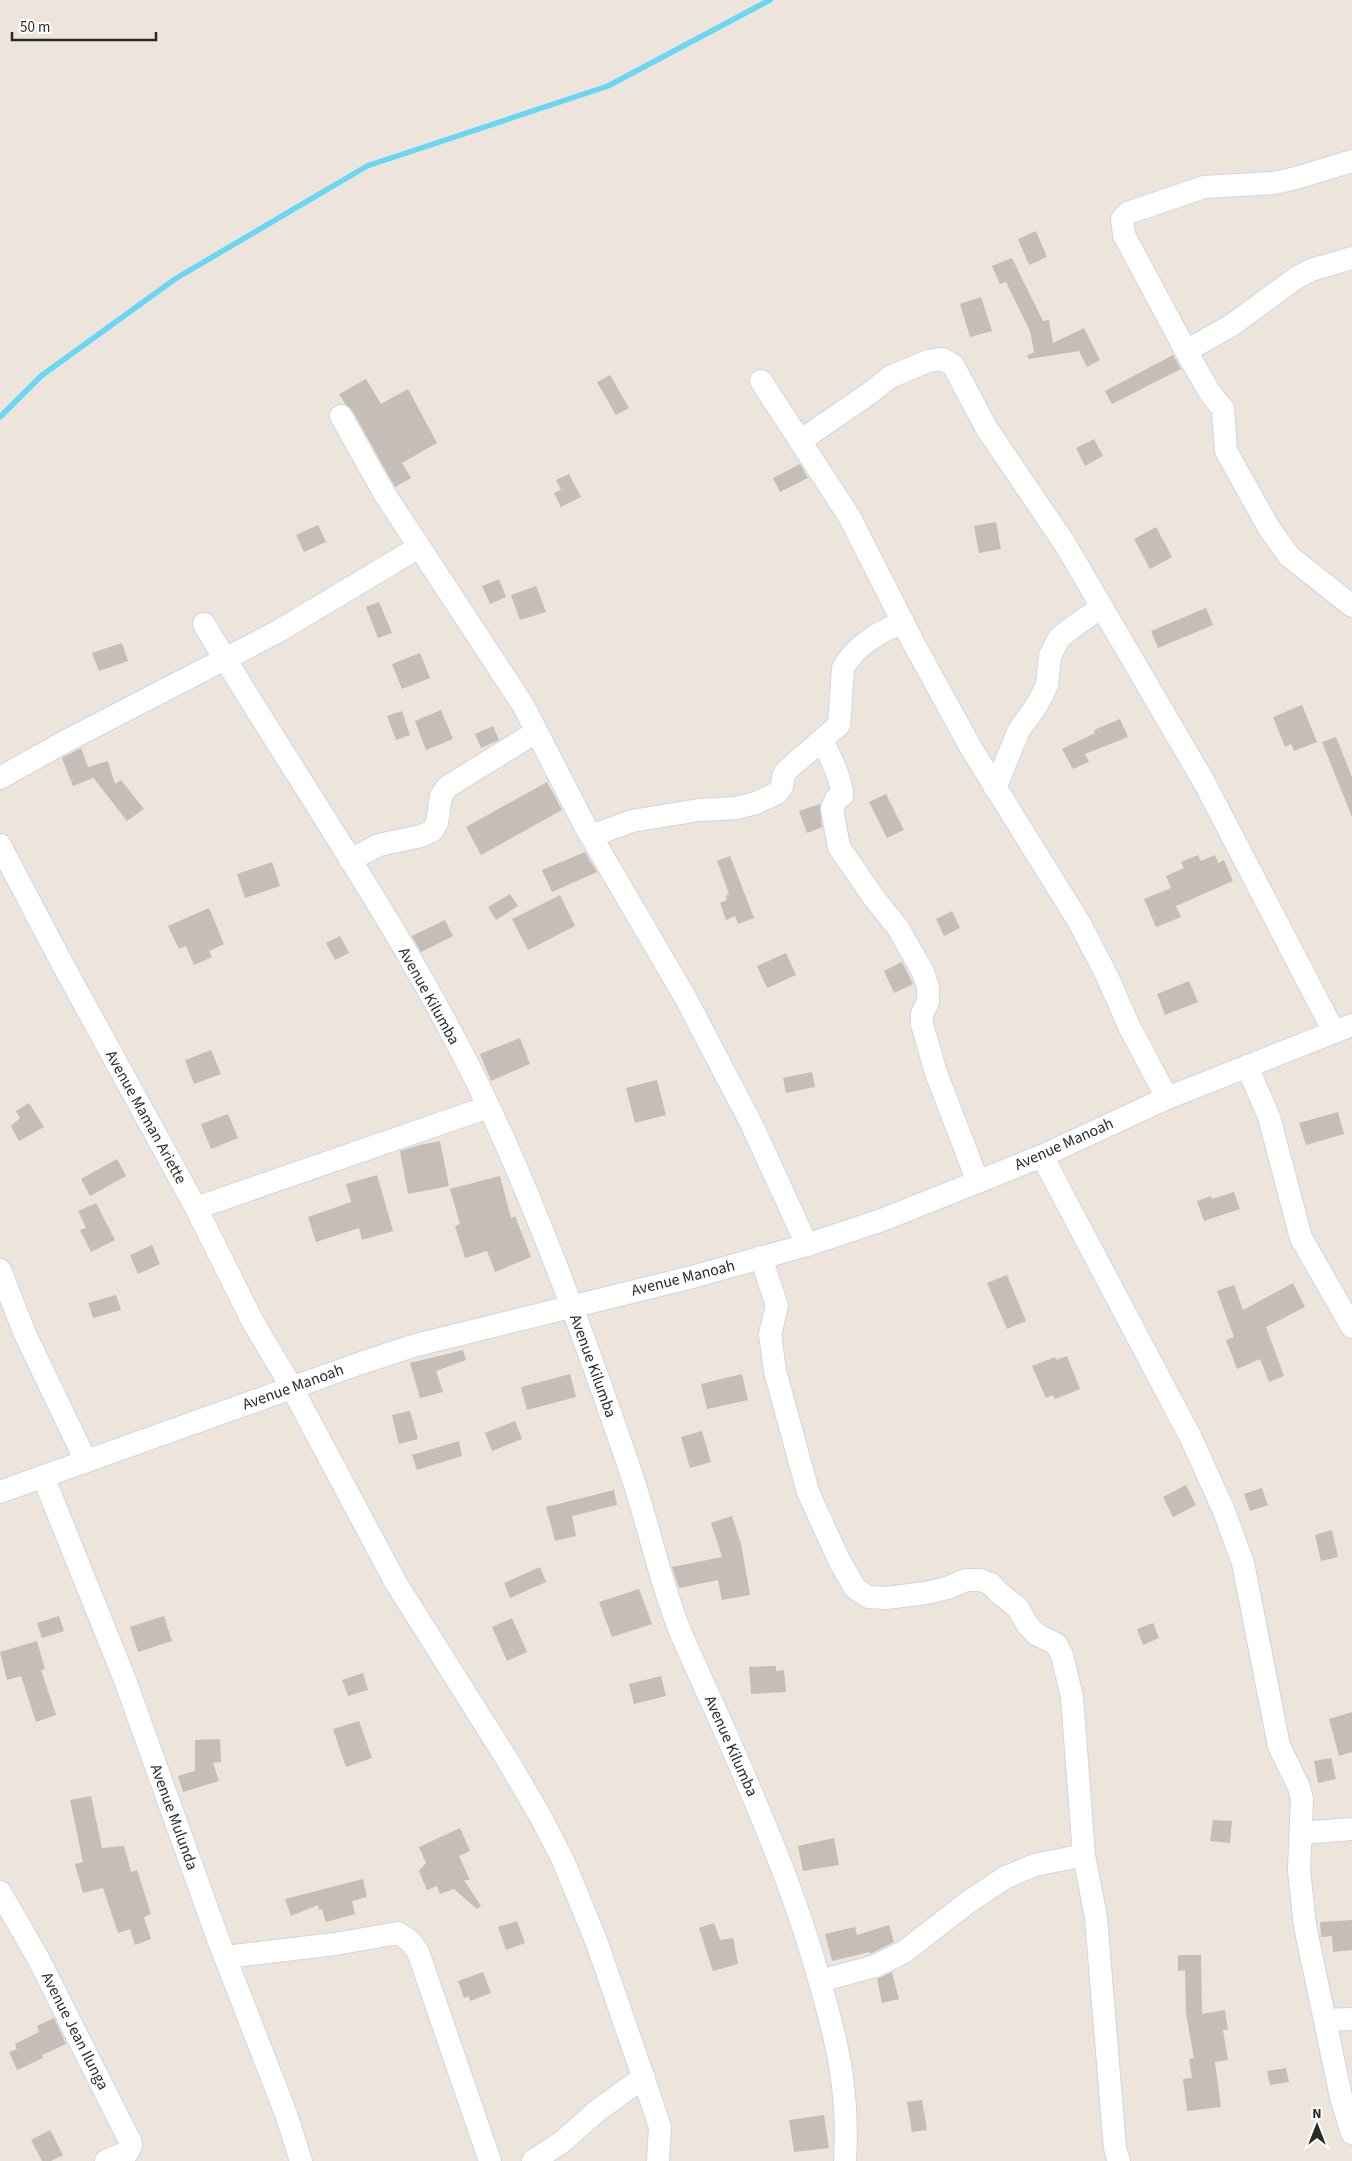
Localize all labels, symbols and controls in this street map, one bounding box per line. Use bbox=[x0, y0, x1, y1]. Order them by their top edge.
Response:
scale bar bbox=[12, 10, 156, 42]
text: 50 m bbox=[20, 17, 50, 38]
street label: Avenue Kilumba bbox=[393, 943, 465, 1049]
street label: Avenue Maman Ariette bbox=[100, 1046, 192, 1188]
street label: Avenue Manoah bbox=[1011, 1112, 1117, 1176]
street label: Avenue Manoah bbox=[629, 1254, 737, 1302]
street label: Avenue Kilumba bbox=[564, 1311, 622, 1421]
street label: Avenue Manoah bbox=[239, 1359, 347, 1415]
street label: Avenue Kilumba bbox=[699, 1692, 763, 1800]
street label: Avenue Mulunda bbox=[145, 1761, 203, 1873]
street label: Avenue Jean Ilunga bbox=[36, 1968, 114, 2094]
north arrow bbox=[1292, 2101, 1342, 2151]
text: N bbox=[1312, 2104, 1322, 2124]

